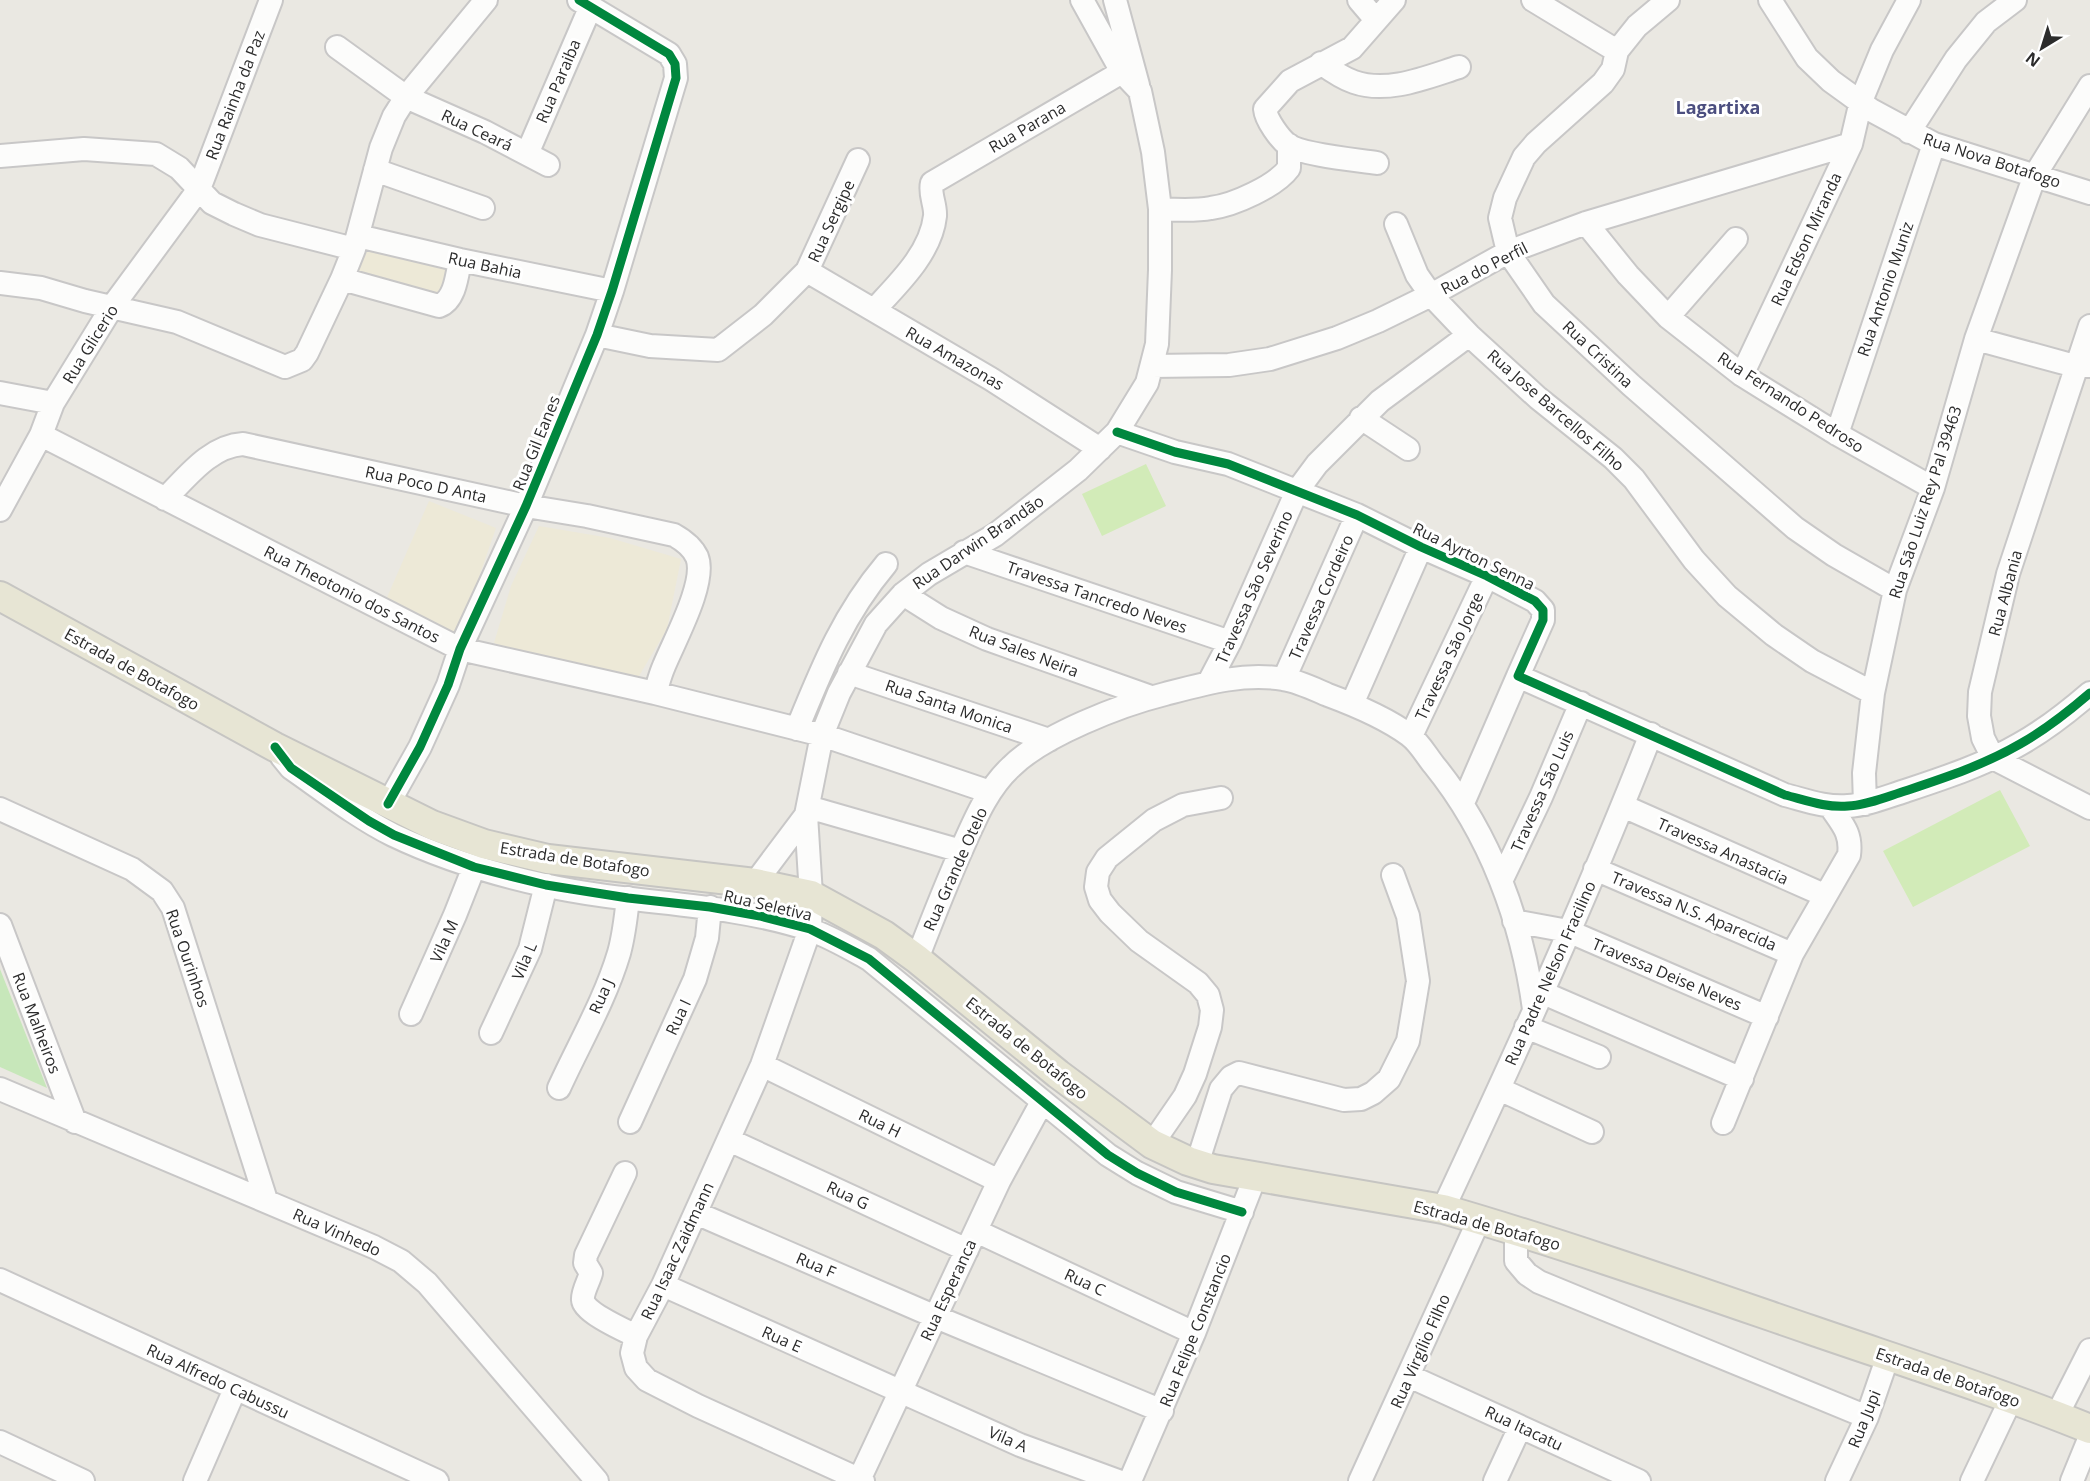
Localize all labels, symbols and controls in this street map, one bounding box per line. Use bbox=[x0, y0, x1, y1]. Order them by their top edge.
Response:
north arrow bbox=[2012, 18, 2072, 78]
street label: Rua Rainha da Paz bbox=[200, 27, 270, 163]
street label: Rua Paraiba bbox=[530, 36, 586, 126]
text: N bbox=[2021, 47, 2045, 72]
district label: Lagartixa bbox=[1676, 95, 1760, 119]
street label: Rua Parana bbox=[985, 96, 1069, 158]
street label: Rua Ceará bbox=[438, 104, 516, 156]
street label: Rua Nova Botafogo bbox=[1920, 127, 2064, 193]
street label: Rua Edson Miranda bbox=[1765, 169, 1847, 309]
street label: Rua Sergipe bbox=[802, 176, 860, 266]
street label: Rua Antonio Muniz bbox=[1852, 219, 1918, 359]
street label: Rua do Perfil bbox=[1437, 237, 1531, 299]
street label: Rua Bahia bbox=[446, 246, 524, 284]
street label: Rua Glicerio bbox=[57, 300, 123, 388]
street label: Rua Cristina bbox=[1558, 315, 1638, 393]
street label: Rua Amazonas bbox=[902, 321, 1008, 395]
street label: Rua Jose Barcellos Filho bbox=[1483, 344, 1629, 476]
street label: Rua Fernando Pedroso bbox=[1714, 346, 1868, 458]
street label: Rua Gil Eanes bbox=[507, 392, 565, 494]
street label: Rua Sāo Luiz Rey Pal 39463 bbox=[1883, 403, 1967, 601]
street label: Rua Poco D Anta bbox=[363, 460, 489, 508]
street label: Rua Darwin Brandão bbox=[908, 490, 1048, 594]
street label: Travessa Sāo Severino bbox=[1210, 507, 1298, 667]
street label: Rua Ayrton Senna bbox=[1409, 517, 1539, 595]
street label: Travessa Cordeiro bbox=[1284, 531, 1358, 663]
street label: Rua Theotonio dos Santos bbox=[260, 540, 444, 648]
street label: Rua Albania bbox=[1983, 548, 2027, 638]
street label: Travessa Tancredo Neves bbox=[1004, 556, 1190, 638]
street label: Travessa Sāo Jorge bbox=[1410, 588, 1488, 724]
street label: Rua Sales Neira bbox=[966, 620, 1082, 682]
street label: Estrada de Botafogo bbox=[61, 623, 203, 715]
street label: Rua Santa Monica bbox=[882, 674, 1016, 738]
street label: Travessa Sāo Luis bbox=[1505, 727, 1579, 855]
street label: Rua Grande Otelo bbox=[918, 804, 992, 934]
street label: Travessa Anastacia bbox=[1654, 812, 1792, 890]
street label: Estrada de Botafogo bbox=[499, 836, 651, 882]
street label: Travessa N.S. Aparecida bbox=[1608, 866, 1780, 956]
street label: Rua Padre Nelson Fracilino bbox=[1499, 877, 1601, 1069]
street label: Rua Seletiva bbox=[722, 884, 814, 926]
street label: Rua Ourinhos bbox=[161, 906, 215, 1010]
street label: Vila M bbox=[425, 916, 463, 966]
street label: Travessa Deise Neves bbox=[1589, 933, 1745, 1015]
street label: Vila L bbox=[506, 939, 542, 983]
street label: Rua Malheiros bbox=[8, 969, 66, 1077]
street label: Rua J bbox=[583, 975, 619, 1017]
street label: Estrada de Botafogo bbox=[961, 992, 1093, 1104]
street label: Rua I bbox=[660, 995, 696, 1039]
street label: Rua H bbox=[855, 1103, 905, 1143]
street label: Rua G bbox=[823, 1176, 873, 1214]
street label: Rua Isaac Zaidmann bbox=[635, 1179, 719, 1323]
street label: Estrada de Botafogo bbox=[1411, 1195, 1563, 1255]
street label: Rua Vinhedo bbox=[289, 1203, 385, 1261]
street label: Rua Esperanca bbox=[915, 1236, 981, 1344]
street label: Rua F bbox=[793, 1247, 839, 1283]
street label: Rua Felipe Constancio bbox=[1154, 1250, 1236, 1410]
street label: Rua C bbox=[1061, 1263, 1109, 1301]
street label: Rua Virgílio Filho bbox=[1385, 1290, 1455, 1412]
street label: Rua E bbox=[759, 1320, 805, 1358]
street label: Rua Alfredo Cabussu bbox=[143, 1338, 293, 1424]
street label: Estrada de Botafogo bbox=[1873, 1342, 2023, 1412]
street label: Rua Jupi bbox=[1842, 1387, 1886, 1451]
street label: Rua Itacatu bbox=[1481, 1400, 1567, 1456]
street label: Vila A bbox=[985, 1421, 1032, 1457]

